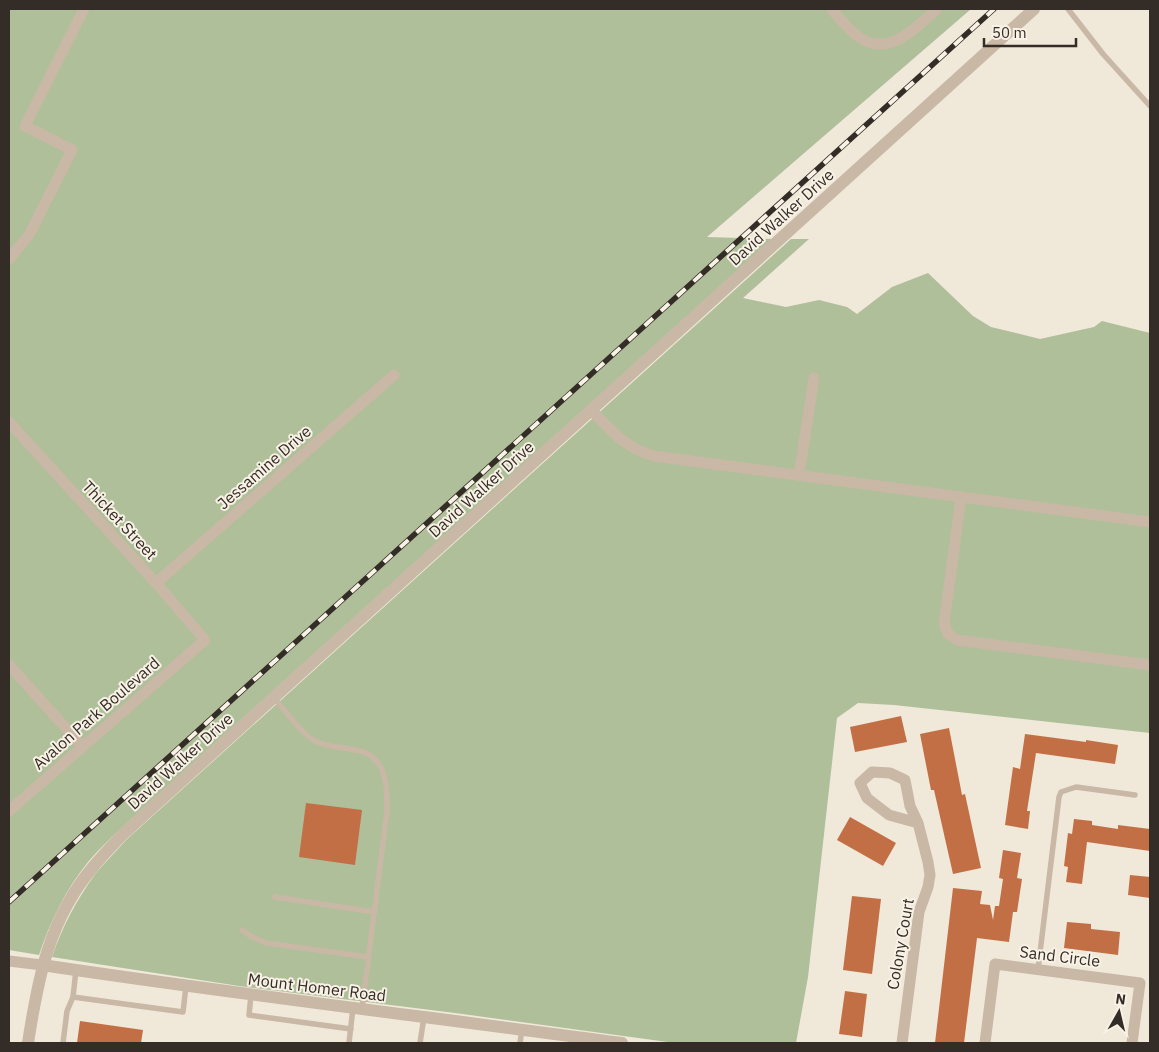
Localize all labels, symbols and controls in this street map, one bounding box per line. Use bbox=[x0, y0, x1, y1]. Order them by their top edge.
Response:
scale bar bbox=[984, 15, 1076, 47]
text: 50 m bbox=[992, 23, 1027, 42]
street label: David Walker Drive bbox=[724, 164, 838, 270]
street label: Jessamine Drive bbox=[213, 421, 315, 513]
street label: David Walker Drive bbox=[424, 436, 538, 542]
street label: Thicket Street bbox=[78, 476, 162, 564]
street label: Avalon Park Boulevard bbox=[29, 653, 163, 773]
street label: David Walker Drive bbox=[123, 708, 237, 814]
street label: Colony Court bbox=[882, 897, 918, 991]
street label: Sand Circle bbox=[1019, 941, 1102, 971]
street label: Mount Homer Road bbox=[247, 969, 387, 1005]
north arrow bbox=[1094, 987, 1144, 1037]
text: N bbox=[1115, 990, 1127, 1009]

